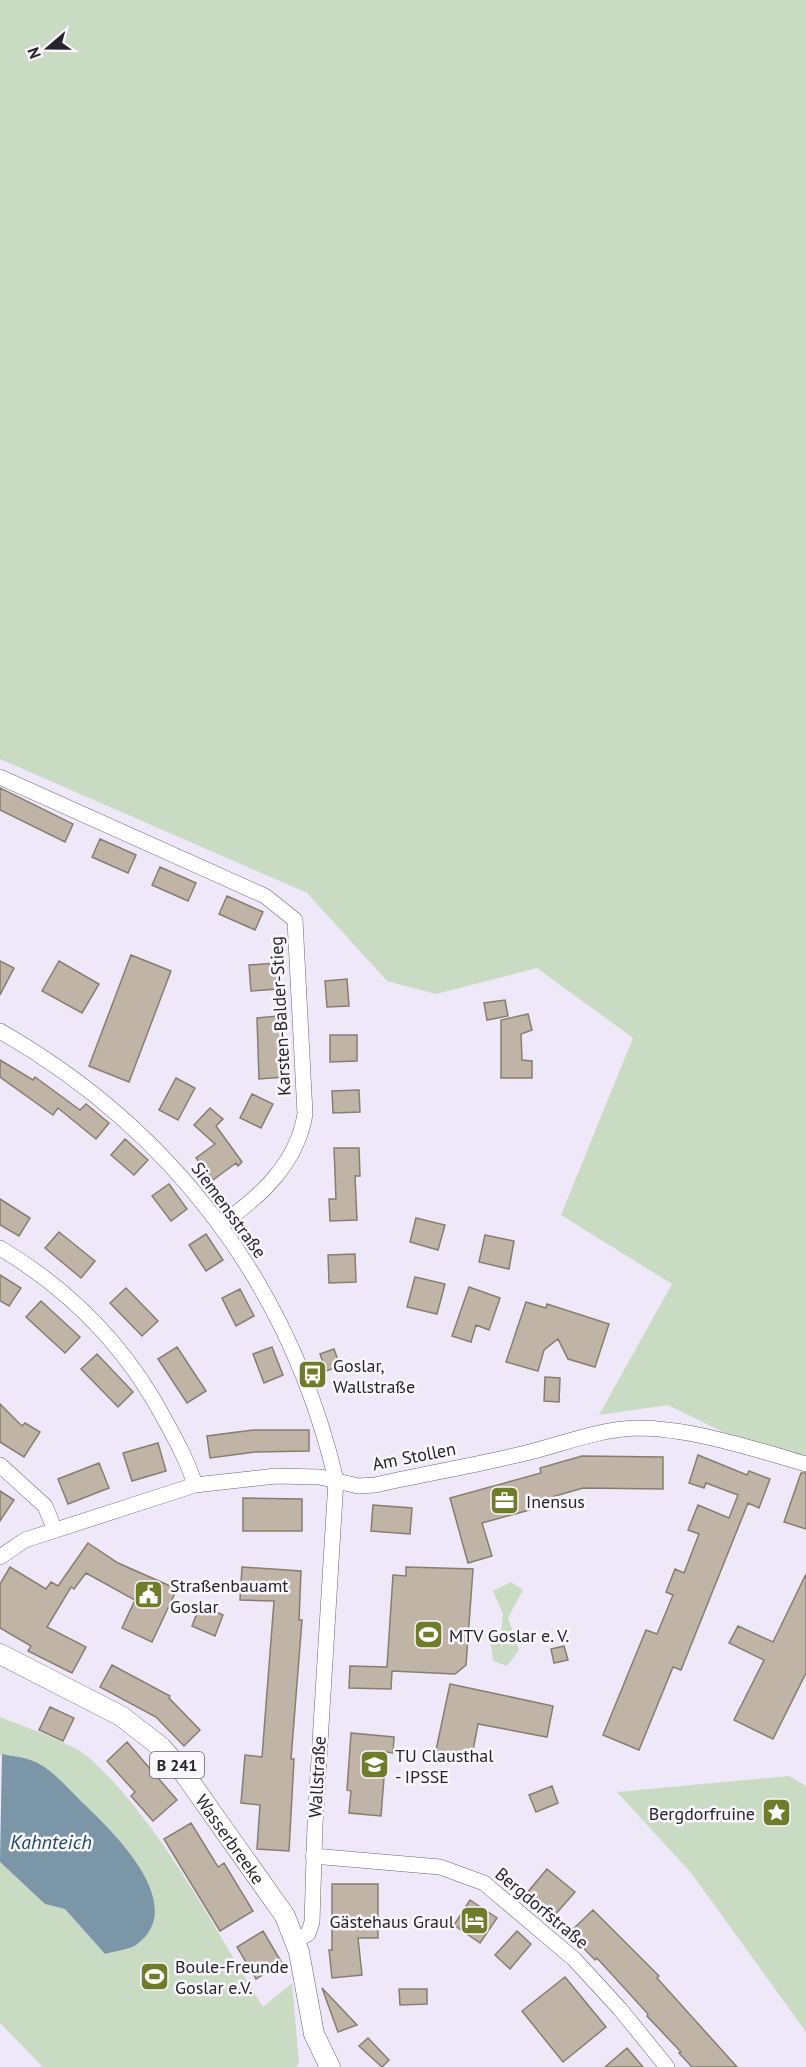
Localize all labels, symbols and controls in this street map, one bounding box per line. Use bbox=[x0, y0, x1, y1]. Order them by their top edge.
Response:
north arrow bbox=[18, 18, 78, 78]
text: N bbox=[23, 45, 45, 61]
street label: Karsten-Balder-Stieg bbox=[264, 936, 296, 1096]
street label: Siemensstraße bbox=[186, 1157, 272, 1263]
place label: Goslar, Wallstraße bbox=[333, 1354, 415, 1398]
bus stop icon: Goslar, Wallstraße bbox=[296, 1359, 328, 1391]
street label: Am Stollen bbox=[370, 1437, 458, 1475]
office icon: Inensus bbox=[489, 1485, 521, 1517]
place label: Inensus bbox=[526, 1490, 585, 1513]
place label: Straßenbauamt Goslar bbox=[170, 1574, 288, 1618]
public building icon: Straßenbauamt Goslar bbox=[133, 1579, 165, 1611]
sports icon: MTV Goslar e. V. bbox=[412, 1619, 444, 1651]
place label: MTV Goslar e. V. bbox=[449, 1624, 569, 1647]
street label: Wallstraße bbox=[303, 1735, 331, 1819]
place label: TU Clausthal - IPSSE bbox=[395, 1744, 494, 1788]
school or university icon: TU Clausthal - IPSSE bbox=[358, 1749, 390, 1781]
road number: B 241 bbox=[150, 1752, 204, 1778]
street label: Wasserbreeke bbox=[191, 1790, 270, 1889]
place icon: Bergdorfruine bbox=[760, 1797, 792, 1829]
place label: Bergdorfruine bbox=[649, 1802, 755, 1825]
water label: Kahnteich bbox=[10, 1829, 92, 1855]
street label: Bergdorfstraße bbox=[490, 1862, 594, 1954]
hotel icon: Gästehaus Graul bbox=[459, 1905, 491, 1937]
place label: Gästehaus Graul bbox=[330, 1910, 455, 1933]
place label: Boule-Freunde Goslar e.V. bbox=[175, 1955, 289, 1999]
sports icon: Boule-Freunde Goslar e.V. bbox=[138, 1960, 170, 1992]

